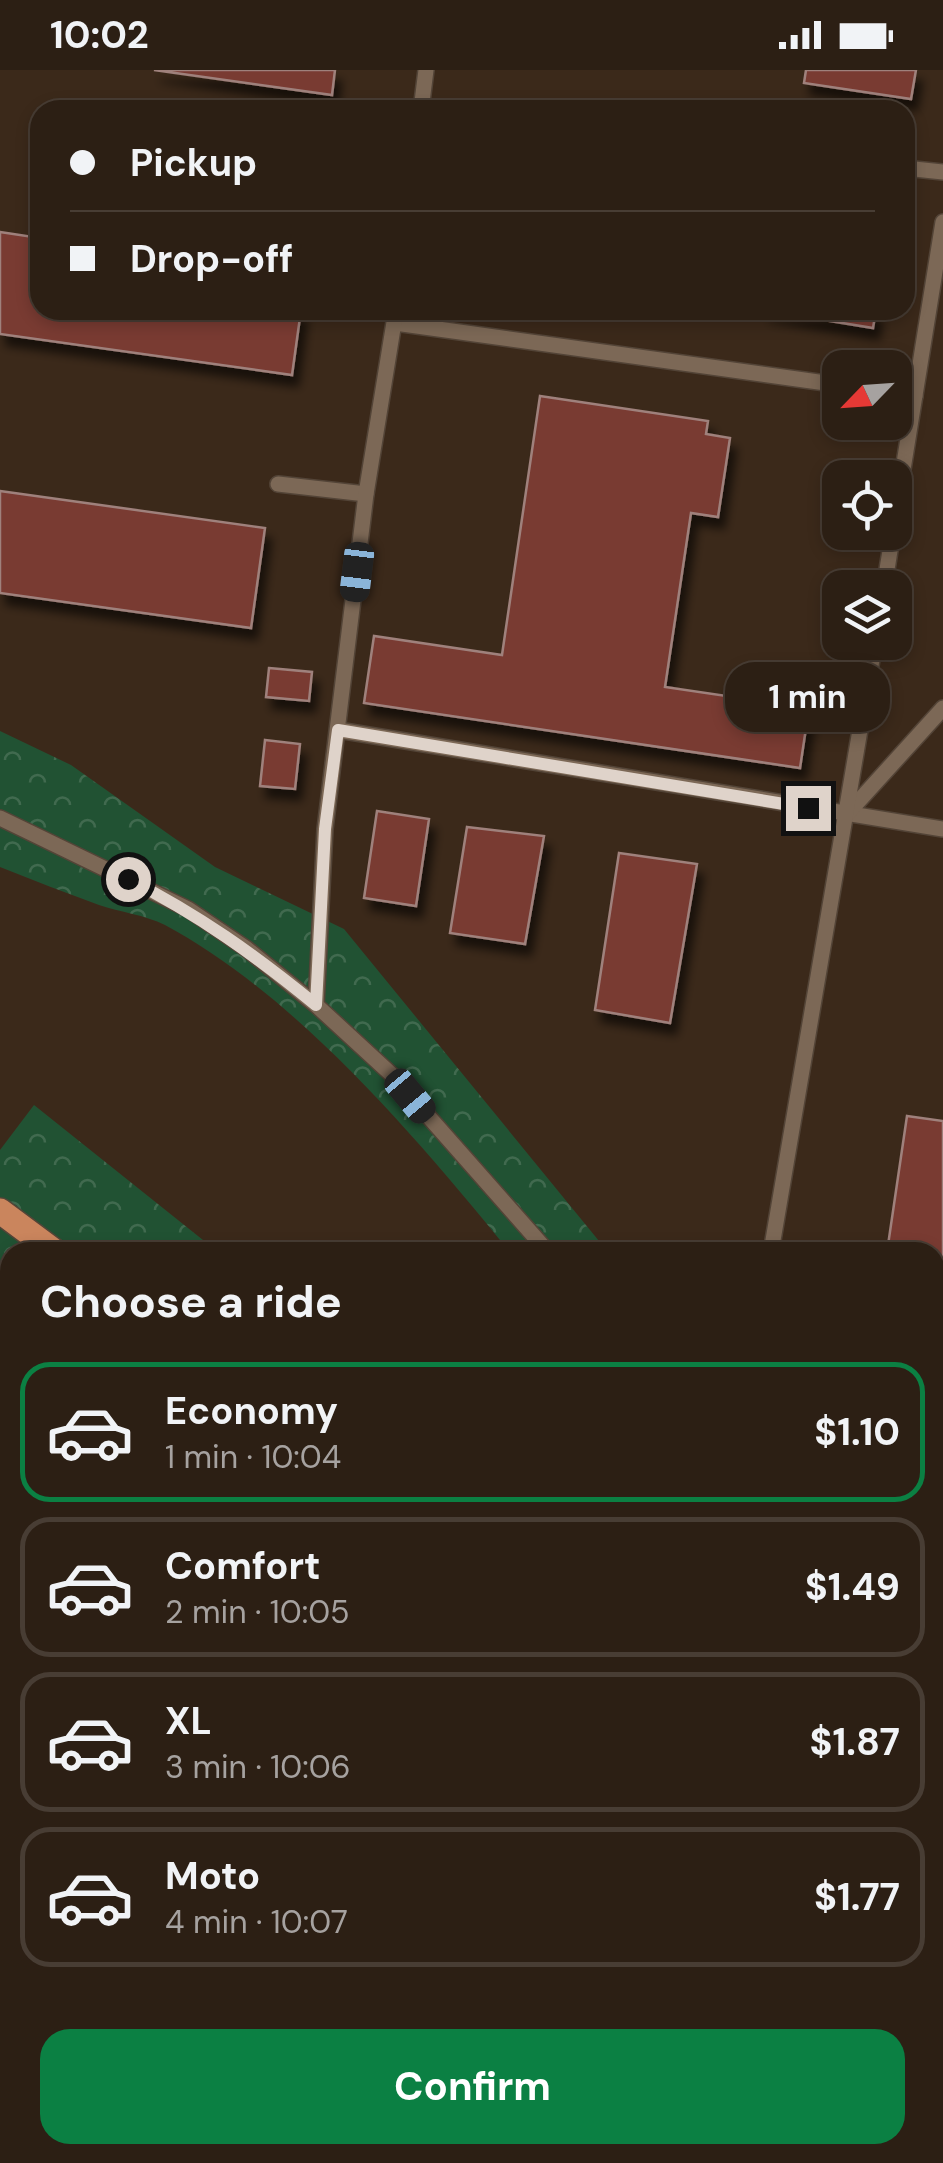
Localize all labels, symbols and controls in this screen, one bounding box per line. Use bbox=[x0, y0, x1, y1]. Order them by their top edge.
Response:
text: 10:02 bbox=[50, 10, 149, 60]
text: Pickup bbox=[130, 138, 257, 188]
text: Drop-off bbox=[130, 234, 293, 284]
north arrow bbox=[822, 350, 912, 440]
map controls bbox=[822, 350, 912, 660]
button: locate bbox=[822, 460, 912, 550]
car bbox=[338, 540, 376, 604]
button: layers bbox=[822, 570, 912, 660]
callout: 1 min bbox=[726, 663, 890, 733]
text: 1 min bbox=[769, 676, 846, 718]
route end bbox=[786, 786, 831, 831]
route start bbox=[106, 857, 151, 902]
car bbox=[379, 1063, 441, 1129]
text: Choose a ride bbox=[40, 1272, 342, 1331]
text: Economy bbox=[165, 1386, 338, 1436]
icon: car bbox=[45, 1387, 135, 1477]
text: $1.10 bbox=[814, 1407, 900, 1457]
text: 1 min · 10:04 bbox=[165, 1436, 341, 1478]
text: Comfort bbox=[165, 1541, 321, 1591]
icon: car bbox=[45, 1542, 135, 1632]
text: $1.49 bbox=[805, 1562, 900, 1612]
text: 2 min · 10:05 bbox=[165, 1591, 350, 1633]
text: XL bbox=[165, 1696, 212, 1746]
icon: car bbox=[45, 1697, 135, 1787]
text: $1.87 bbox=[810, 1717, 900, 1767]
text: 3 min · 10:06 bbox=[165, 1746, 351, 1788]
text: Moto bbox=[165, 1851, 260, 1901]
icon: car bbox=[45, 1852, 135, 1942]
text: $1.77 bbox=[814, 1872, 900, 1922]
text: 4 min · 10:07 bbox=[165, 1901, 348, 1943]
button: Confirm bbox=[40, 2029, 905, 2144]

